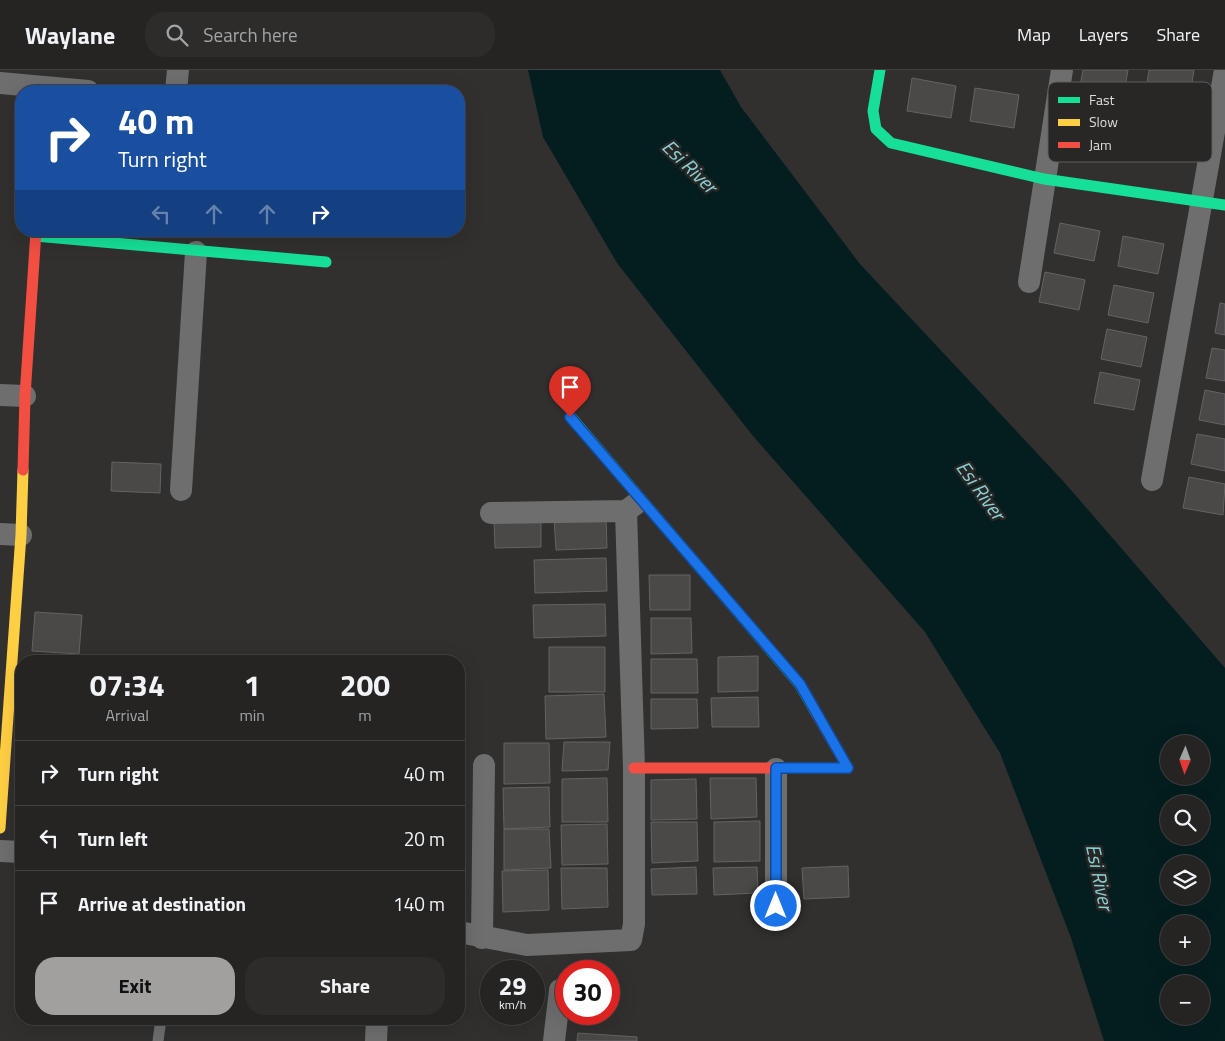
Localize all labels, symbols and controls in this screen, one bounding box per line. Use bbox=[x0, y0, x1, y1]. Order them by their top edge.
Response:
search box bbox=[145, 12, 495, 57]
text: Waylane bbox=[25, 17, 115, 53]
text: Search here bbox=[203, 20, 298, 49]
icon: search bbox=[163, 21, 191, 49]
text: Map bbox=[1017, 21, 1051, 48]
text: Layers bbox=[1079, 21, 1128, 48]
text: Share bbox=[1156, 21, 1200, 48]
legend bbox=[1048, 82, 1212, 162]
text: Fast bbox=[1089, 89, 1114, 110]
text: 40 m bbox=[118, 94, 194, 148]
icon: right bbox=[35, 105, 100, 170]
text: Slow bbox=[1089, 111, 1118, 132]
water label: Esi River bbox=[655, 132, 727, 202]
text: Jam bbox=[1089, 134, 1112, 155]
text: Turn right bbox=[118, 142, 207, 176]
icon: left bbox=[147, 200, 175, 228]
icon: ahead bbox=[200, 200, 228, 228]
icon: ahead bbox=[253, 200, 281, 228]
icon: right bbox=[306, 200, 334, 228]
pin bbox=[549, 366, 591, 417]
icon: arrive bbox=[556, 373, 584, 401]
water label: Esi River bbox=[949, 454, 1015, 528]
text: 07:34 bbox=[90, 662, 165, 708]
text: 1 bbox=[244, 662, 261, 708]
text: 200 bbox=[340, 662, 390, 708]
text: Arrival bbox=[106, 703, 149, 727]
text: min bbox=[239, 703, 265, 727]
text: m bbox=[358, 703, 372, 727]
north arrow bbox=[1160, 735, 1210, 785]
map controls bbox=[1160, 735, 1210, 1025]
icon: right bbox=[35, 759, 63, 787]
text: Turn right bbox=[78, 759, 159, 788]
text: 40 m bbox=[404, 759, 445, 788]
button: search bbox=[1160, 795, 1210, 845]
icon: left bbox=[35, 824, 63, 852]
text: Turn left bbox=[78, 824, 148, 853]
text: 20 m bbox=[404, 824, 445, 853]
water label: Esi River bbox=[1078, 841, 1123, 916]
button: layers bbox=[1160, 855, 1210, 905]
position arrow bbox=[749, 879, 801, 931]
icon: arrive bbox=[35, 889, 63, 917]
text: Arrive at destination bbox=[78, 889, 246, 918]
text: 140 m bbox=[393, 889, 445, 918]
button: + bbox=[1160, 915, 1210, 965]
button: Exit bbox=[35, 957, 235, 1015]
button: Share bbox=[245, 957, 445, 1015]
speed limit sign: 30 bbox=[555, 960, 620, 1025]
text: 29 bbox=[498, 967, 527, 1005]
button: − bbox=[1160, 975, 1210, 1025]
text: km/h bbox=[499, 995, 526, 1014]

